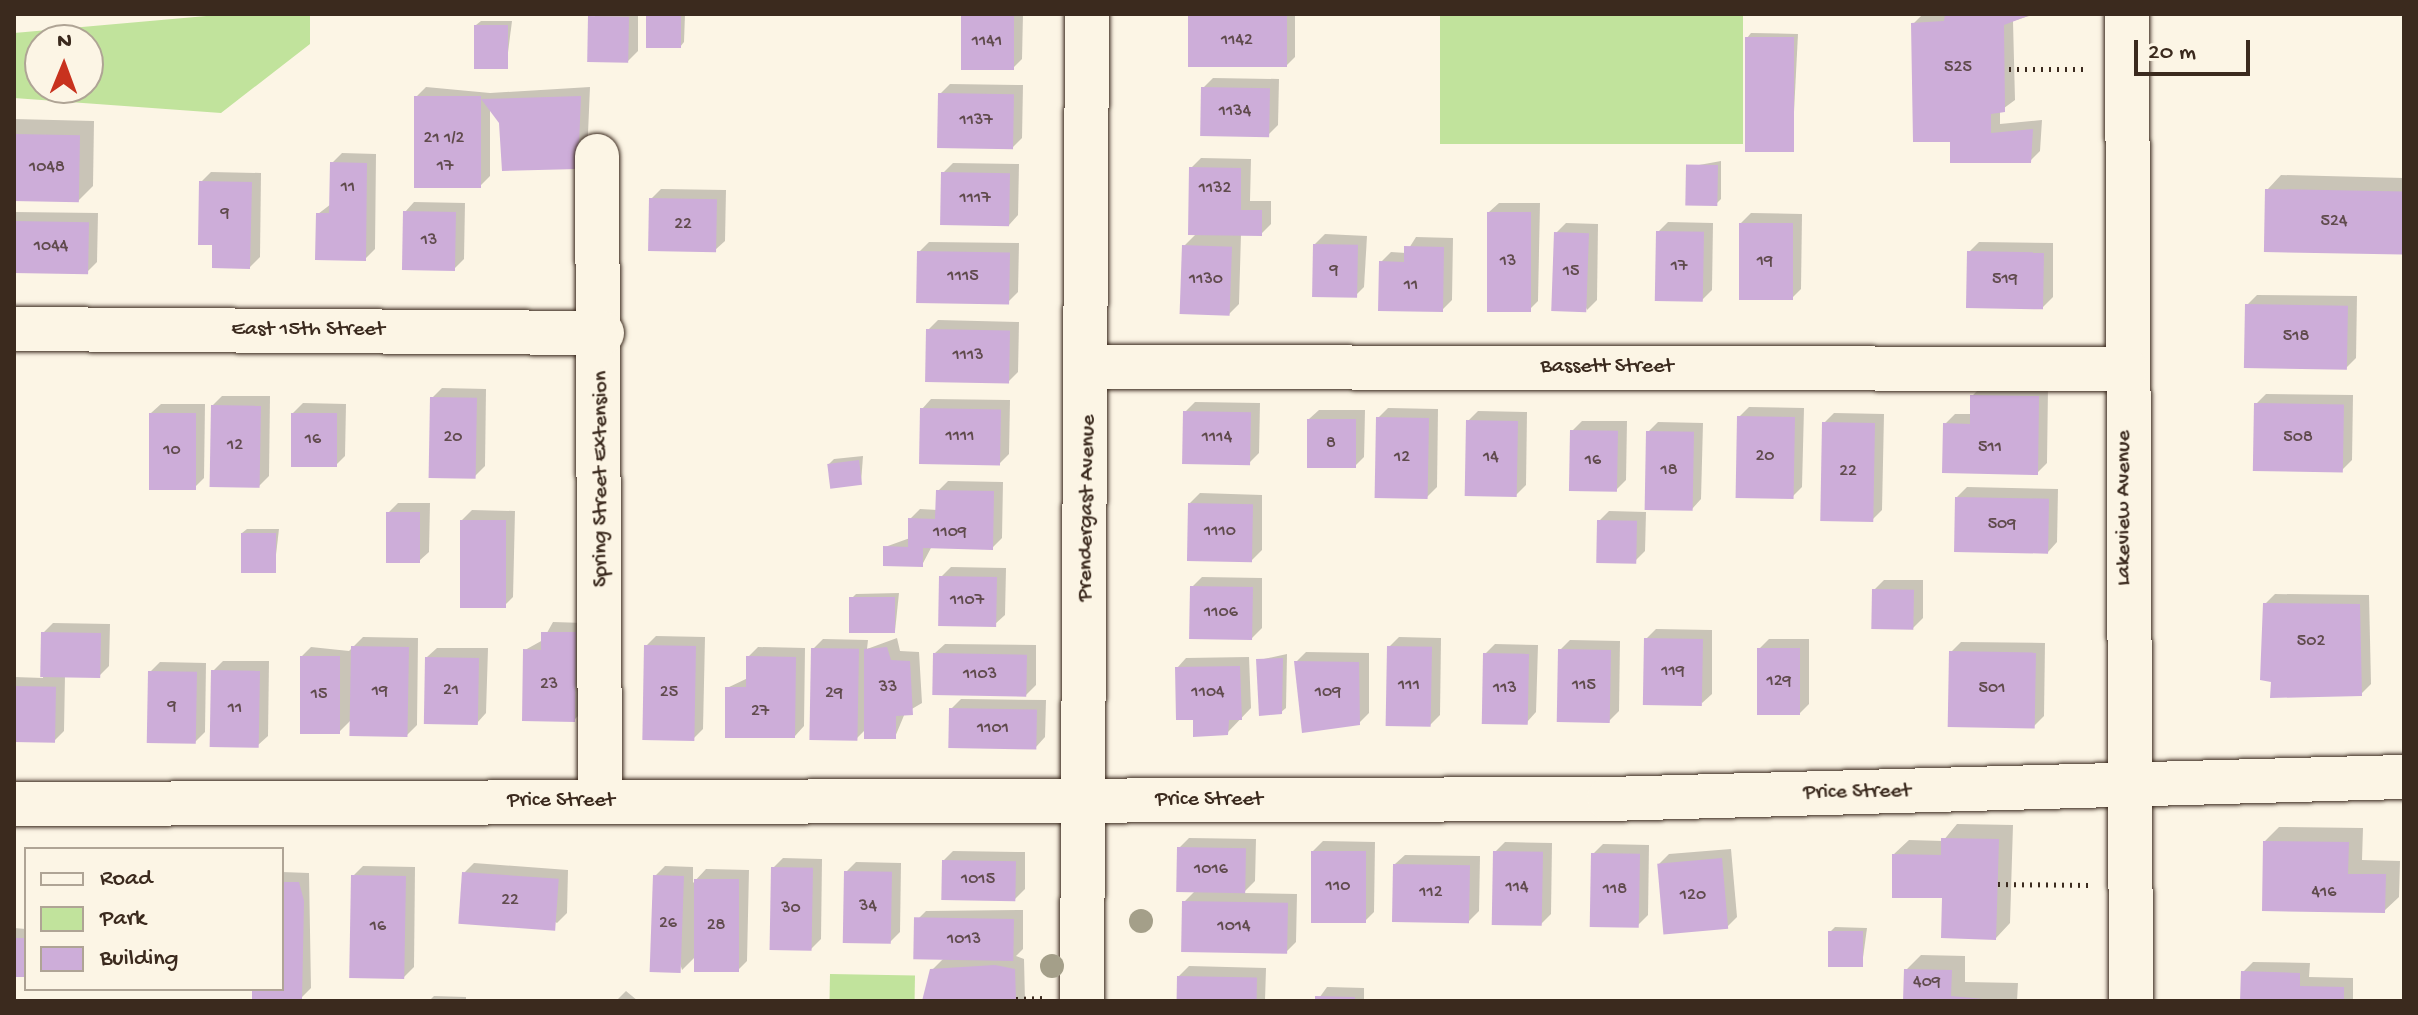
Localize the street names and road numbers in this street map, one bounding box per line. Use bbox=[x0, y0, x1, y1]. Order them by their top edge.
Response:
street label: East 15th Street bbox=[231, 318, 385, 344]
street label: Bassett Street bbox=[1541, 355, 1673, 381]
street label: Spring Street Extension bbox=[589, 371, 615, 587]
street label: Prendergast Avenue bbox=[1073, 414, 1103, 602]
street label: Lakeview Avenue bbox=[2112, 430, 2138, 586]
street label: Price Street bbox=[1803, 779, 1911, 807]
street label: Price Street bbox=[1155, 788, 1263, 814]
street label: Price Street bbox=[507, 789, 615, 815]

